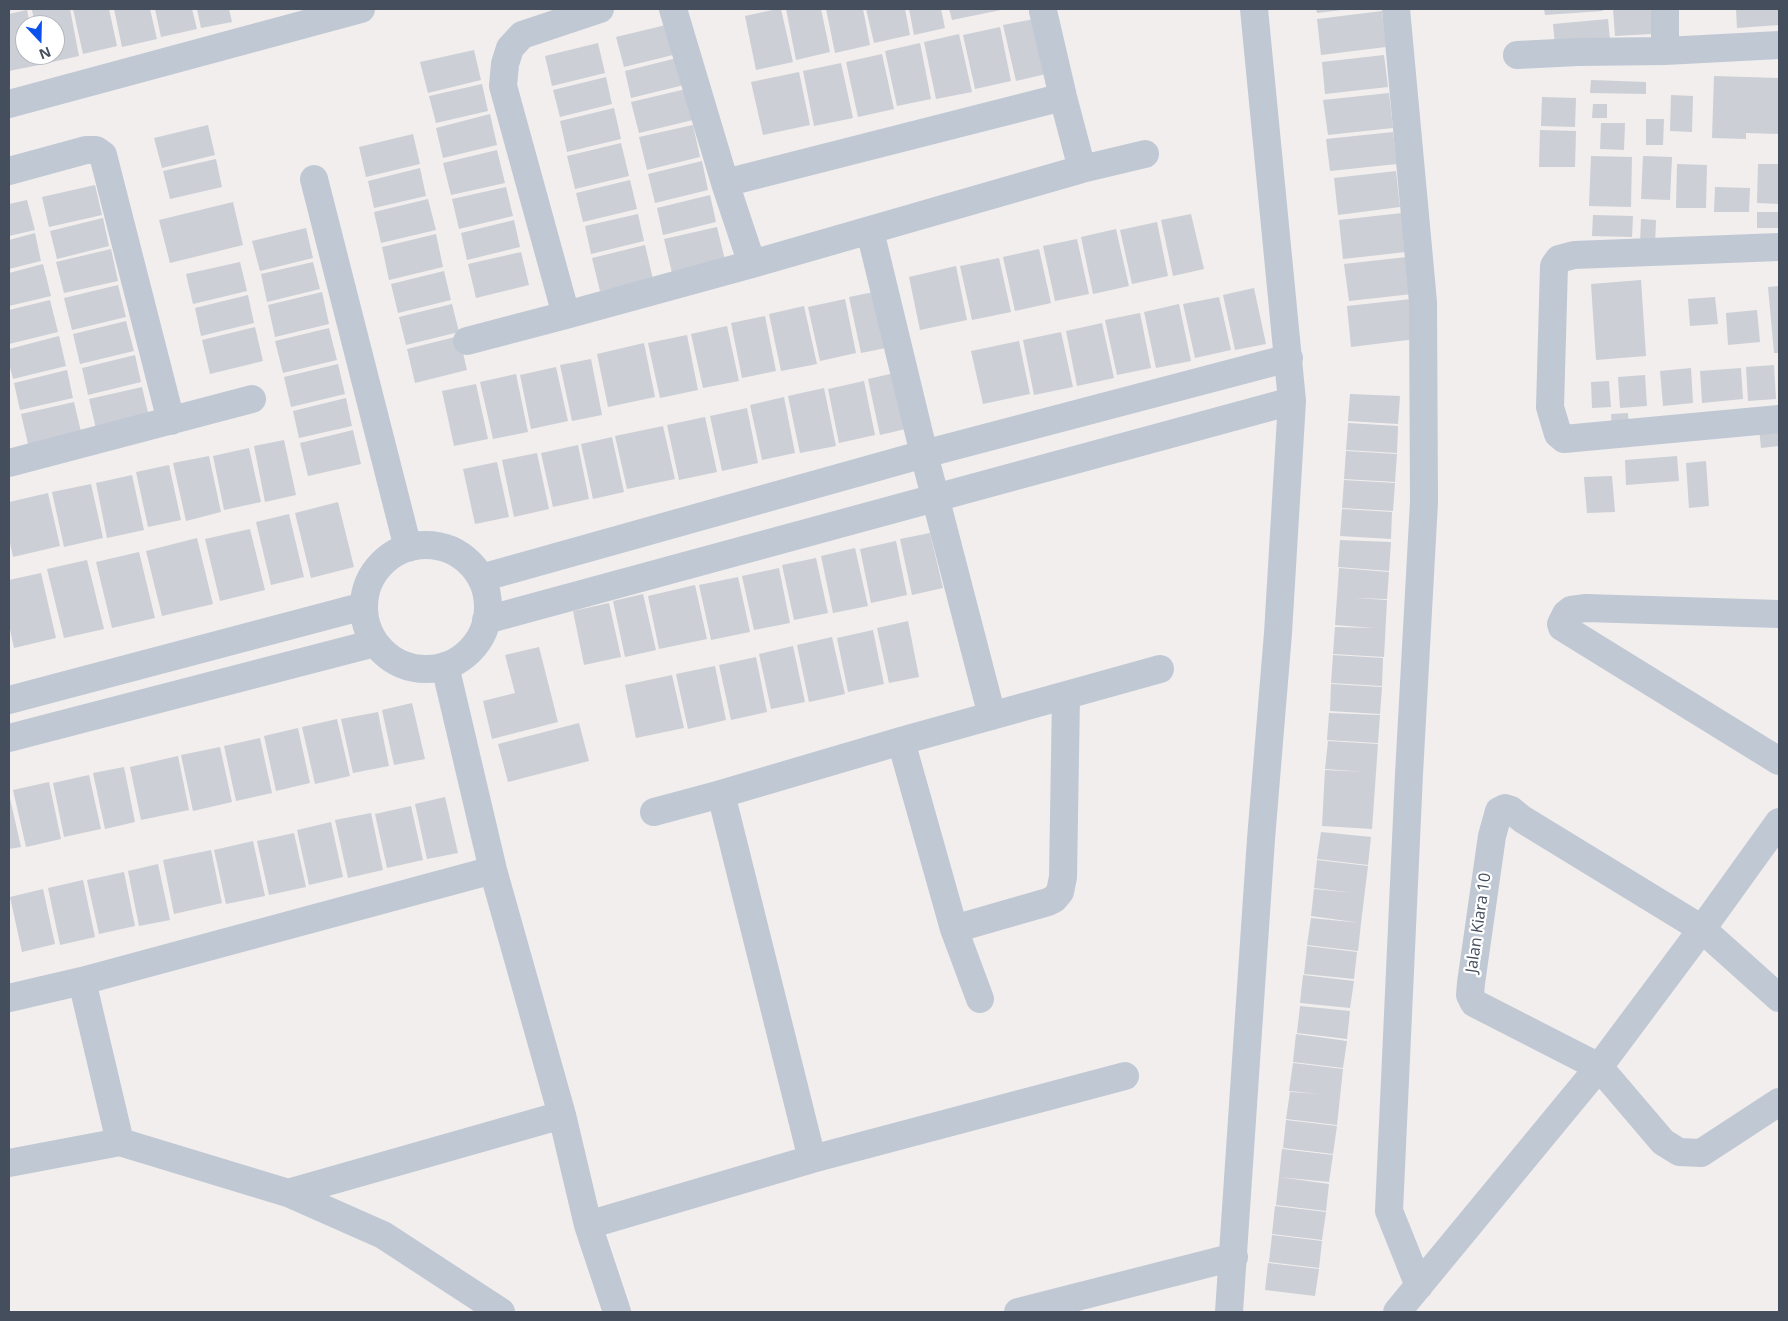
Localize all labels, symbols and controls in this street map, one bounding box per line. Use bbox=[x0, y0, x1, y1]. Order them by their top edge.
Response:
north arrow bbox=[15, 15, 65, 65]
text: N bbox=[36, 43, 54, 64]
street label: Jalan Kiara 10 bbox=[1462, 872, 1496, 974]

